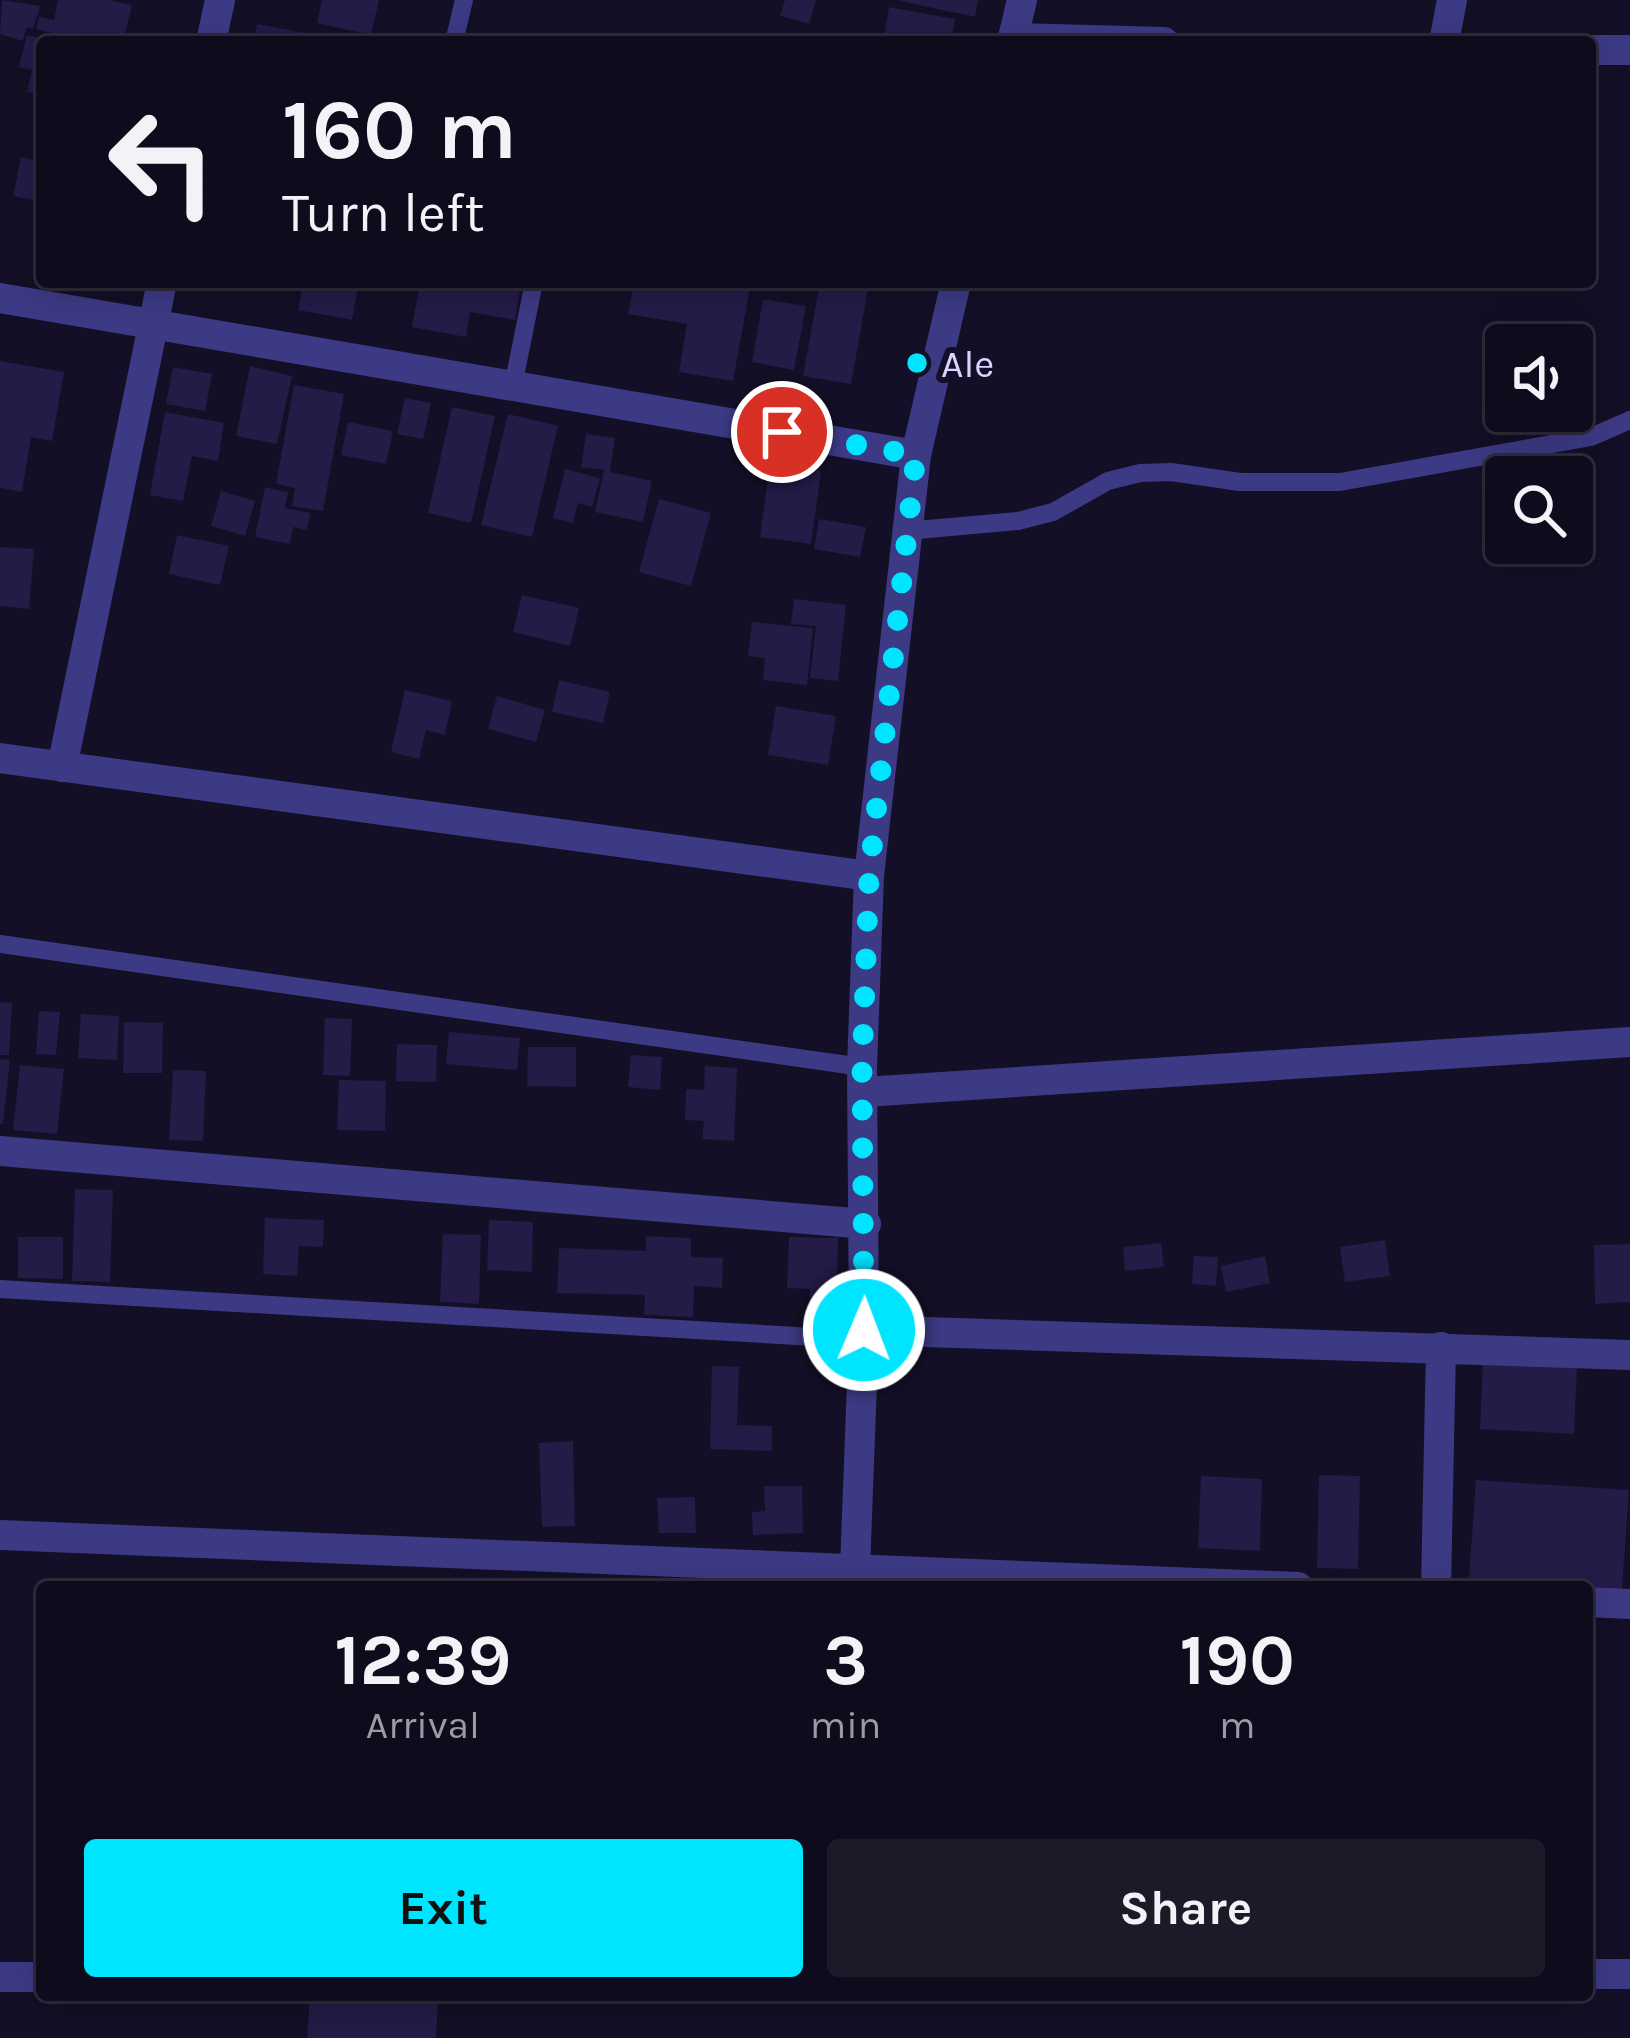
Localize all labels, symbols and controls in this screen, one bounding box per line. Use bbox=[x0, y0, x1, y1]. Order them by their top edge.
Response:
text: 160 m bbox=[282, 81, 517, 179]
icon: left bbox=[84, 84, 240, 240]
text: Turn left bbox=[282, 181, 485, 245]
map controls bbox=[1485, 324, 1593, 564]
button: sound bbox=[1485, 324, 1593, 432]
place label: Ale bbox=[941, 341, 994, 387]
marker: Ale bbox=[904, 350, 930, 376]
pin bbox=[731, 381, 833, 483]
icon: arrive bbox=[749, 399, 815, 465]
button: search bbox=[1485, 456, 1593, 564]
position arrow bbox=[801, 1267, 927, 1393]
text: 12:39 bbox=[334, 1618, 512, 1702]
text: 3 bbox=[823, 1618, 868, 1702]
text: 190 bbox=[1180, 1618, 1295, 1702]
text: Arrival bbox=[366, 1702, 480, 1748]
text: min bbox=[810, 1702, 881, 1748]
text: m bbox=[1219, 1702, 1255, 1748]
button: Exit bbox=[84, 1839, 803, 1977]
button: Share bbox=[827, 1839, 1545, 1977]

